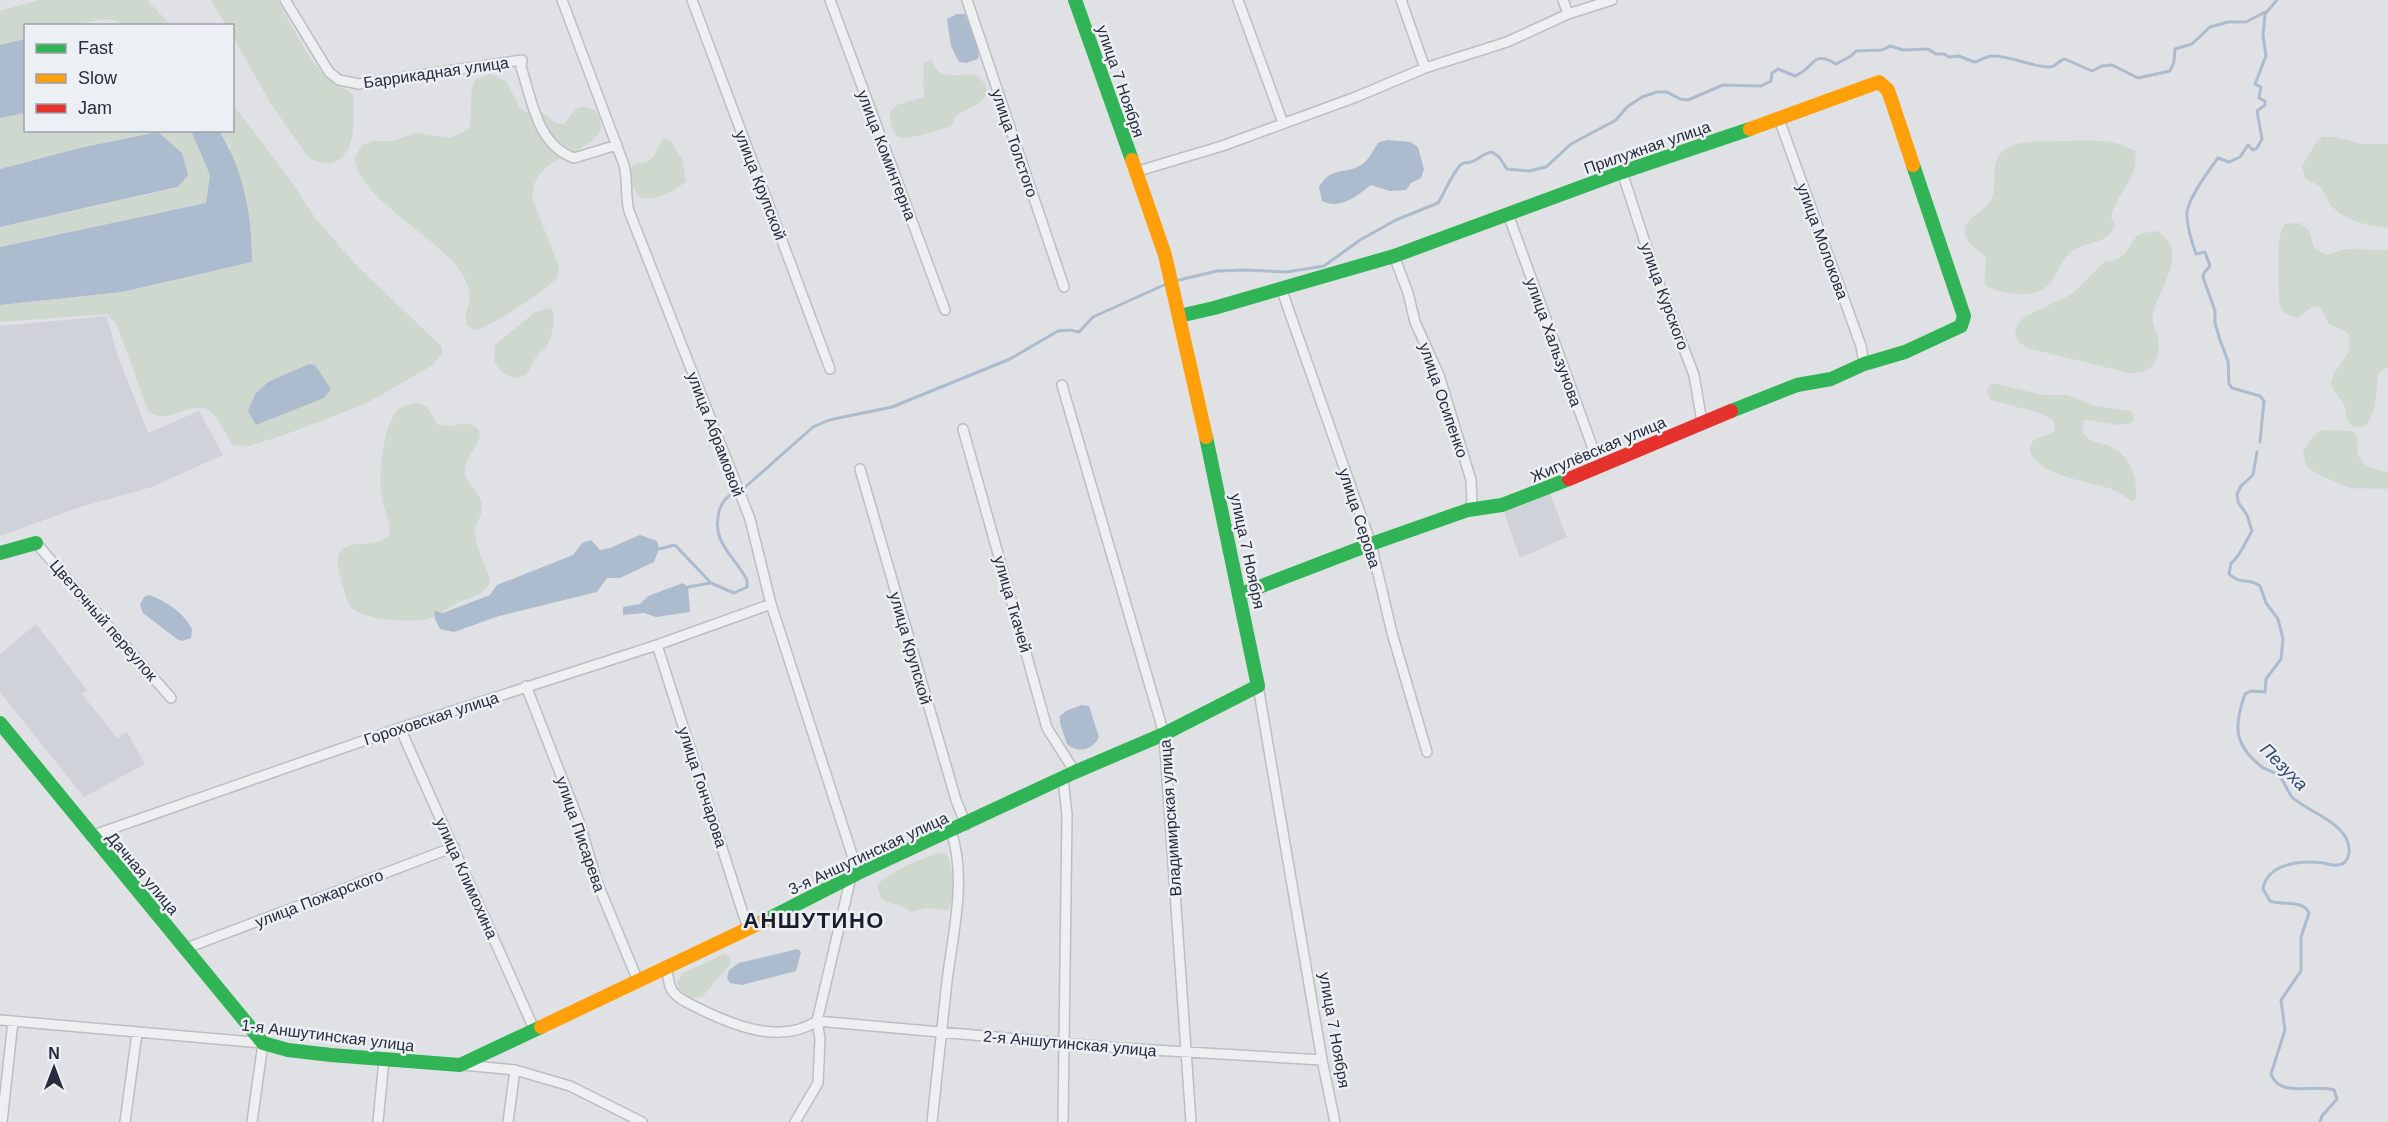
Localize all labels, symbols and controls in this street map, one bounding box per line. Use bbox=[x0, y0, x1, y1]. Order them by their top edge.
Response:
street label: улица 7 Ноября bbox=[1093, 23, 1148, 139]
legend bbox=[24, 24, 234, 132]
text: Fast bbox=[78, 38, 113, 58]
street label: Баррикадная улица bbox=[362, 54, 510, 91]
text: Slow bbox=[78, 68, 118, 88]
street label: улица Толстого bbox=[988, 87, 1041, 200]
street label: улица Коминтерна bbox=[854, 88, 919, 223]
text: Jam bbox=[78, 98, 112, 118]
street label: Прилужная улица bbox=[1582, 118, 1713, 177]
street label: улица Крупской bbox=[732, 128, 789, 242]
street label: улица Молокова bbox=[1794, 181, 1851, 302]
street label: улица Курского bbox=[1637, 240, 1692, 352]
street label: улица Хальзунова bbox=[1522, 275, 1585, 409]
street label: улица Осипенко bbox=[1416, 341, 1471, 460]
street label: улица Абрамовой bbox=[684, 369, 747, 499]
street label: Жигулёвская улица bbox=[1528, 413, 1668, 486]
street label: улица Серова bbox=[1335, 466, 1384, 570]
street label: улица 7 Ноября bbox=[1227, 492, 1268, 610]
street label: улица Ткачей bbox=[991, 554, 1034, 654]
street label: Цветочный переулок bbox=[47, 556, 161, 685]
street label: улица Крупской bbox=[886, 590, 935, 706]
street label: Гороховская улица bbox=[362, 689, 501, 748]
street label: улица Гончарова bbox=[675, 725, 730, 850]
street label: Владимирская улица bbox=[1157, 739, 1184, 897]
water label: Пезуха bbox=[2256, 739, 2312, 795]
street label: улица Писарева bbox=[553, 774, 608, 894]
street label: 3-я Аншутинская улица bbox=[786, 809, 951, 898]
street label: улица Климохина bbox=[432, 815, 501, 941]
street label: Дачная улица bbox=[103, 829, 182, 918]
street label: улица Пожарского bbox=[253, 866, 386, 931]
district label: АНШУТИНО bbox=[743, 908, 885, 933]
street label: улица 7 Ноября bbox=[1316, 971, 1353, 1089]
street label: 1-я Аншутинская улица bbox=[240, 1016, 415, 1055]
street label: 2-я Аншутинская улица bbox=[982, 1027, 1158, 1060]
north arrow bbox=[24, 1038, 84, 1098]
text: N bbox=[48, 1045, 60, 1062]

